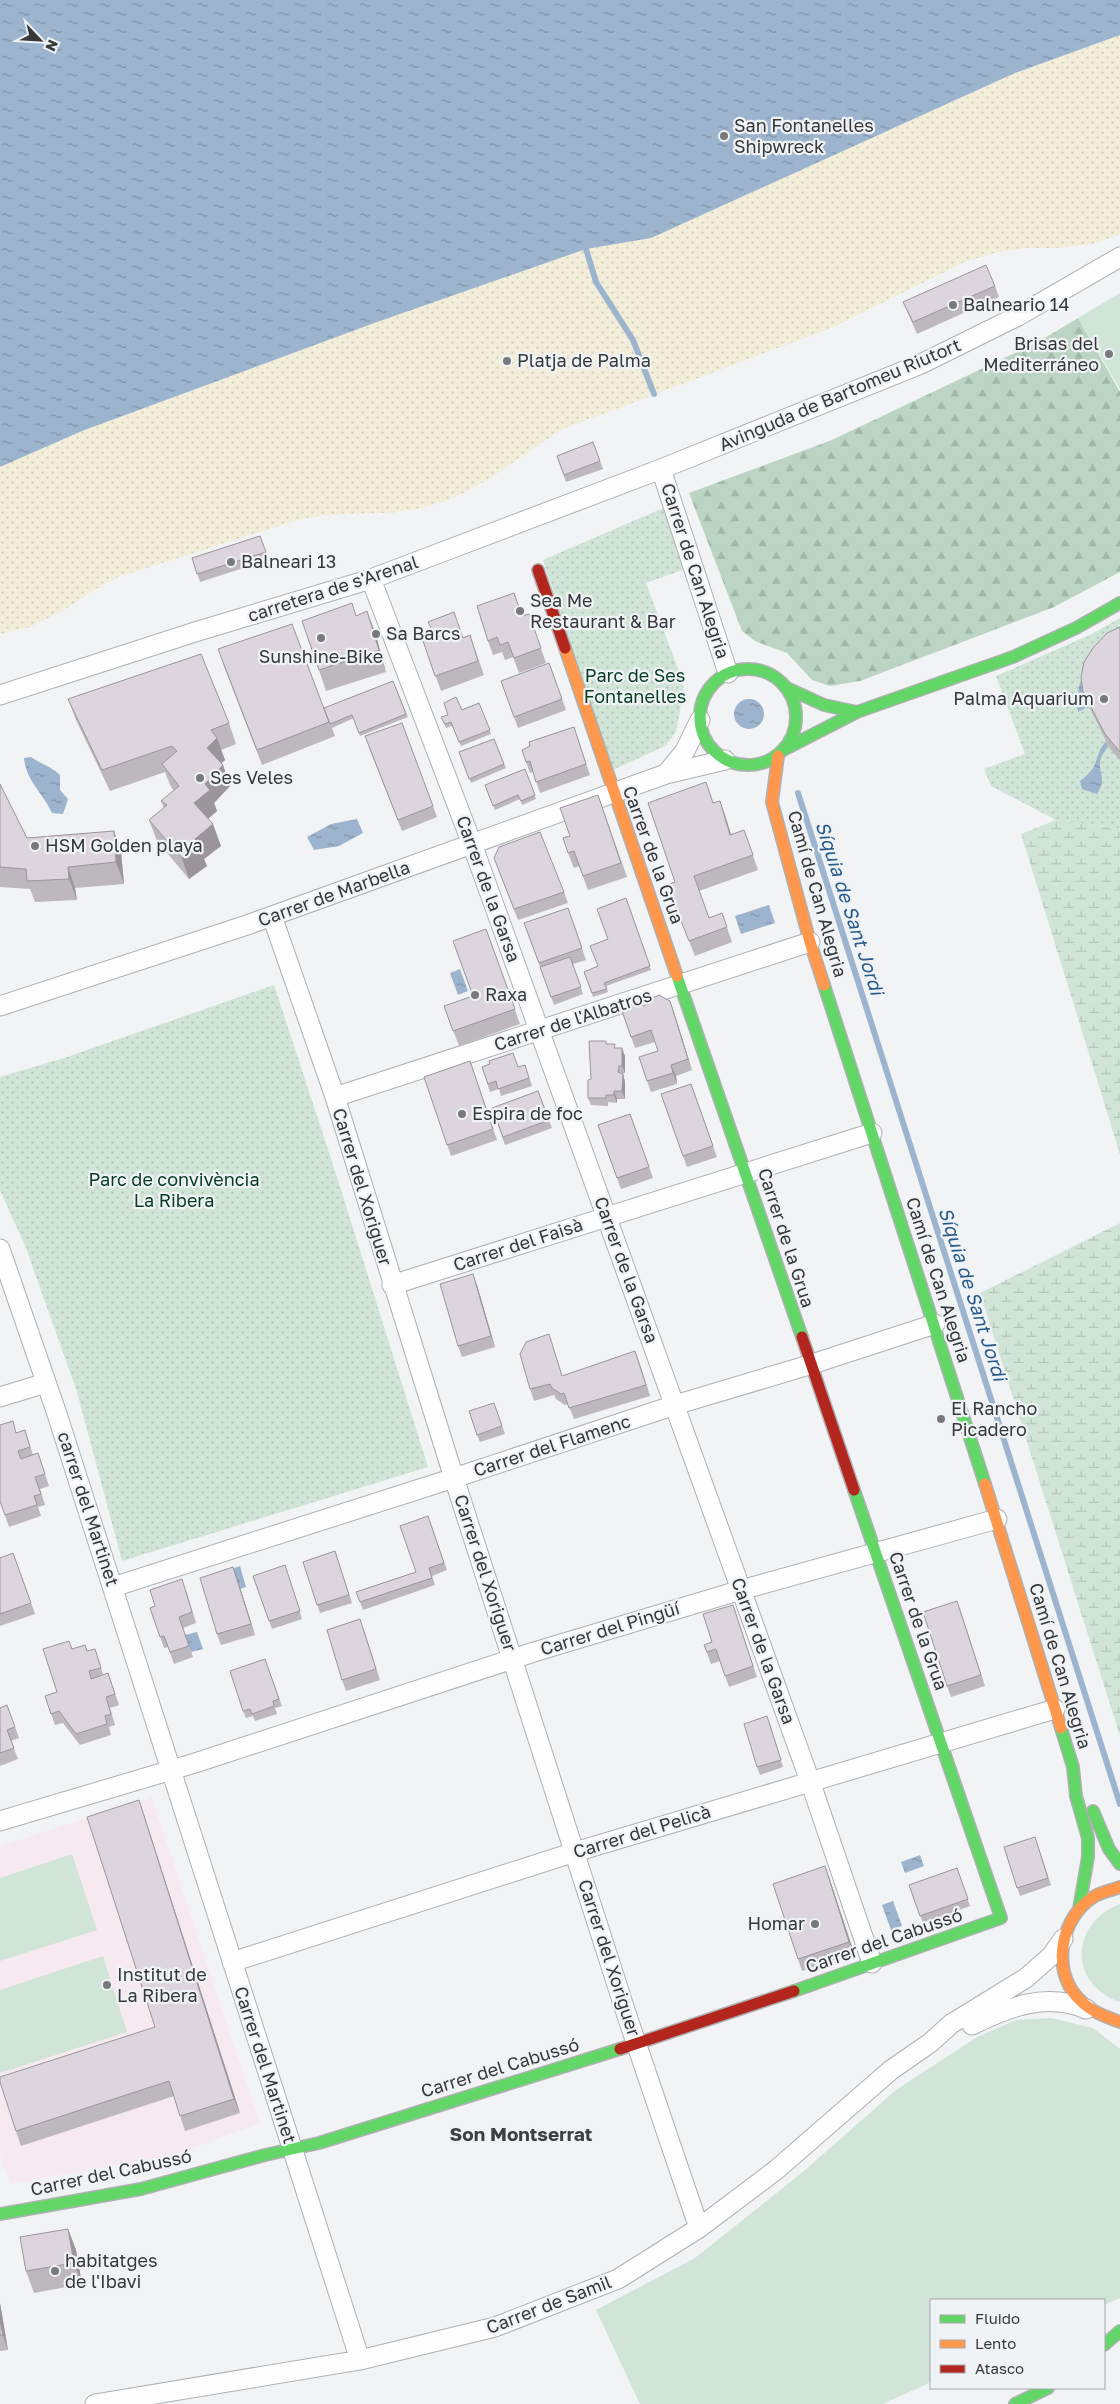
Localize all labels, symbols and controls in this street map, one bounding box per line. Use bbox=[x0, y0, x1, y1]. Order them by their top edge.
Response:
north arrow bbox=[15, 15, 65, 65]
text: N bbox=[42, 37, 62, 54]
place label: San Fontanelles Shipwreck bbox=[734, 114, 874, 157]
marker: San Fontanelles Shipwreck bbox=[718, 130, 730, 142]
place label: Balneario 14 bbox=[963, 293, 1070, 315]
marker: Balneario 14 bbox=[947, 299, 959, 311]
place label: Brisas del Mediterráneo bbox=[983, 332, 1099, 375]
street label: Avinguda de Bartomeu Riutort bbox=[715, 333, 964, 455]
marker: Brisas del Mediterráneo bbox=[1103, 348, 1115, 360]
place label: Platja de Palma bbox=[517, 349, 651, 371]
marker: Platja de Palma bbox=[501, 355, 513, 367]
street label: Carrer de Can Alegria bbox=[657, 480, 735, 661]
place label: Balneari 13 bbox=[241, 550, 336, 572]
street label: carretera de s'Arenal bbox=[245, 550, 421, 626]
marker: Balneari 13 bbox=[225, 556, 237, 568]
place label: Sea Me Restaurant & Bar bbox=[530, 589, 676, 632]
marker: Sea Me Restaurant & Bar bbox=[514, 605, 526, 617]
place label: Sa Barcs bbox=[386, 622, 461, 644]
marker: Sa Barcs bbox=[370, 628, 382, 640]
marker: Sunshine-Bike bbox=[315, 632, 327, 644]
place label: Sunshine-Bike bbox=[259, 645, 383, 667]
park label: Parc de Ses Fontanelles bbox=[584, 664, 686, 707]
place label: Palma Aquarium bbox=[953, 687, 1094, 709]
marker: Palma Aquarium bbox=[1098, 693, 1110, 705]
place label: Ses Veles bbox=[210, 766, 293, 788]
marker: Ses Veles bbox=[194, 772, 206, 784]
street label: Carrer de la Grua bbox=[619, 783, 689, 927]
street label: Camí de Can Alegria bbox=[784, 808, 852, 980]
street label: Carrer de la Garsa bbox=[452, 812, 526, 965]
water label: Síquia de Sant Jordi bbox=[812, 818, 890, 999]
place label: HSM Golden playa bbox=[45, 834, 203, 856]
marker: HSM Golden playa bbox=[29, 840, 41, 852]
street label: Carrer de Marbella bbox=[255, 855, 413, 931]
place label: Raxa bbox=[485, 983, 527, 1005]
street label: Carrer de l'Albatros bbox=[491, 983, 654, 1055]
marker: Raxa bbox=[469, 989, 481, 1001]
place label: Espira de foc bbox=[472, 1102, 583, 1124]
street label: Carrer del Xoriguer bbox=[329, 1105, 397, 1268]
marker: Espira de foc bbox=[456, 1108, 468, 1120]
street label: Carrer de la Grua bbox=[754, 1165, 820, 1310]
park label: Parc de convivència La Ribera bbox=[88, 1168, 260, 1211]
street label: Carrer de la Garsa bbox=[590, 1193, 664, 1346]
street label: Camí de Can Alegria bbox=[902, 1194, 976, 1365]
water label: Síquia de Sant Jordi bbox=[935, 1204, 1013, 1385]
street label: Carrer del Faisà bbox=[450, 1213, 585, 1275]
place label: El Rancho Picadero bbox=[951, 1397, 1037, 1440]
street label: Carrer del Flamenc bbox=[470, 1409, 633, 1481]
marker: El Rancho Picadero bbox=[935, 1413, 947, 1425]
street label: carrer del Martinet bbox=[54, 1429, 124, 1589]
street label: Carrer del Xoriguer bbox=[450, 1491, 522, 1654]
street label: Carrer de la Grua bbox=[885, 1548, 953, 1693]
street label: Carrer de la Garsa bbox=[727, 1574, 801, 1727]
street label: Camí de Can Alegria bbox=[1025, 1580, 1097, 1751]
street label: Carrer del Pingüí bbox=[537, 1596, 683, 1660]
street label: Carrer del Pelicà bbox=[570, 1800, 713, 1862]
street label: Carrer del Xoriguer bbox=[574, 1876, 646, 2039]
street label: Carrer del Cabussó bbox=[802, 1903, 965, 1977]
place label: Homar bbox=[747, 1912, 805, 1934]
marker: Homar bbox=[809, 1918, 821, 1930]
place label: Institut de La Ribera bbox=[117, 1963, 207, 2006]
marker: Institut de La Ribera bbox=[101, 1979, 113, 1991]
street label: Carrer del Martinet bbox=[230, 1983, 302, 2146]
street label: Carrer del Cabussó bbox=[418, 2033, 581, 2102]
district label: Son Montserrat bbox=[450, 2122, 593, 2145]
street label: Carrer del Cabussó bbox=[28, 2144, 193, 2200]
place label: habitatges de l'Ibavi bbox=[65, 2249, 158, 2292]
marker: habitatges de l'Ibavi bbox=[49, 2265, 61, 2277]
street label: Carrer de Samil bbox=[483, 2270, 615, 2338]
legend bbox=[930, 2299, 1105, 2389]
text: Fluido bbox=[975, 2309, 1020, 2327]
text: Lento bbox=[975, 2334, 1016, 2352]
text: Atasco bbox=[975, 2359, 1024, 2377]

